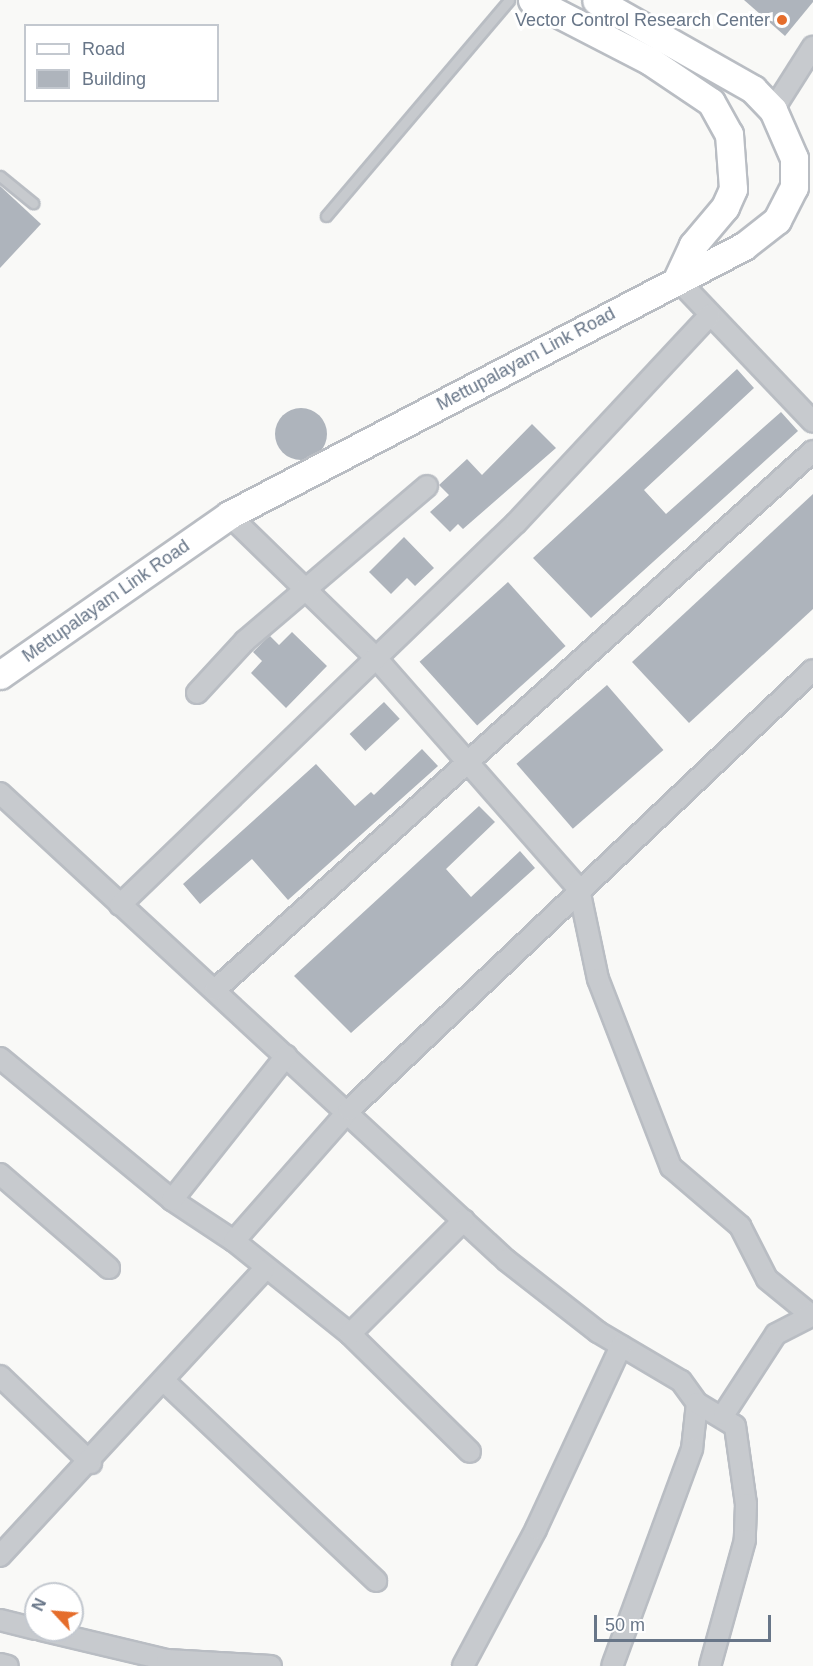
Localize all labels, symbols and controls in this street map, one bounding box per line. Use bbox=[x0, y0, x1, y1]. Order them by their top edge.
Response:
place label: Vector Control Research Center bbox=[515, 9, 770, 31]
marker: Vector Control Research Center bbox=[775, 13, 789, 27]
legend bbox=[24, 24, 219, 102]
text: Road bbox=[82, 39, 125, 59]
text: Building bbox=[82, 69, 146, 89]
street label: Mettupalayam Link Road bbox=[433, 303, 619, 415]
street label: Mettupalayam Link Road bbox=[18, 535, 194, 667]
north arrow bbox=[24, 1582, 84, 1642]
text: N bbox=[29, 1596, 49, 1614]
scale bar bbox=[597, 1603, 774, 1641]
text: 50 m bbox=[605, 1615, 645, 1635]

